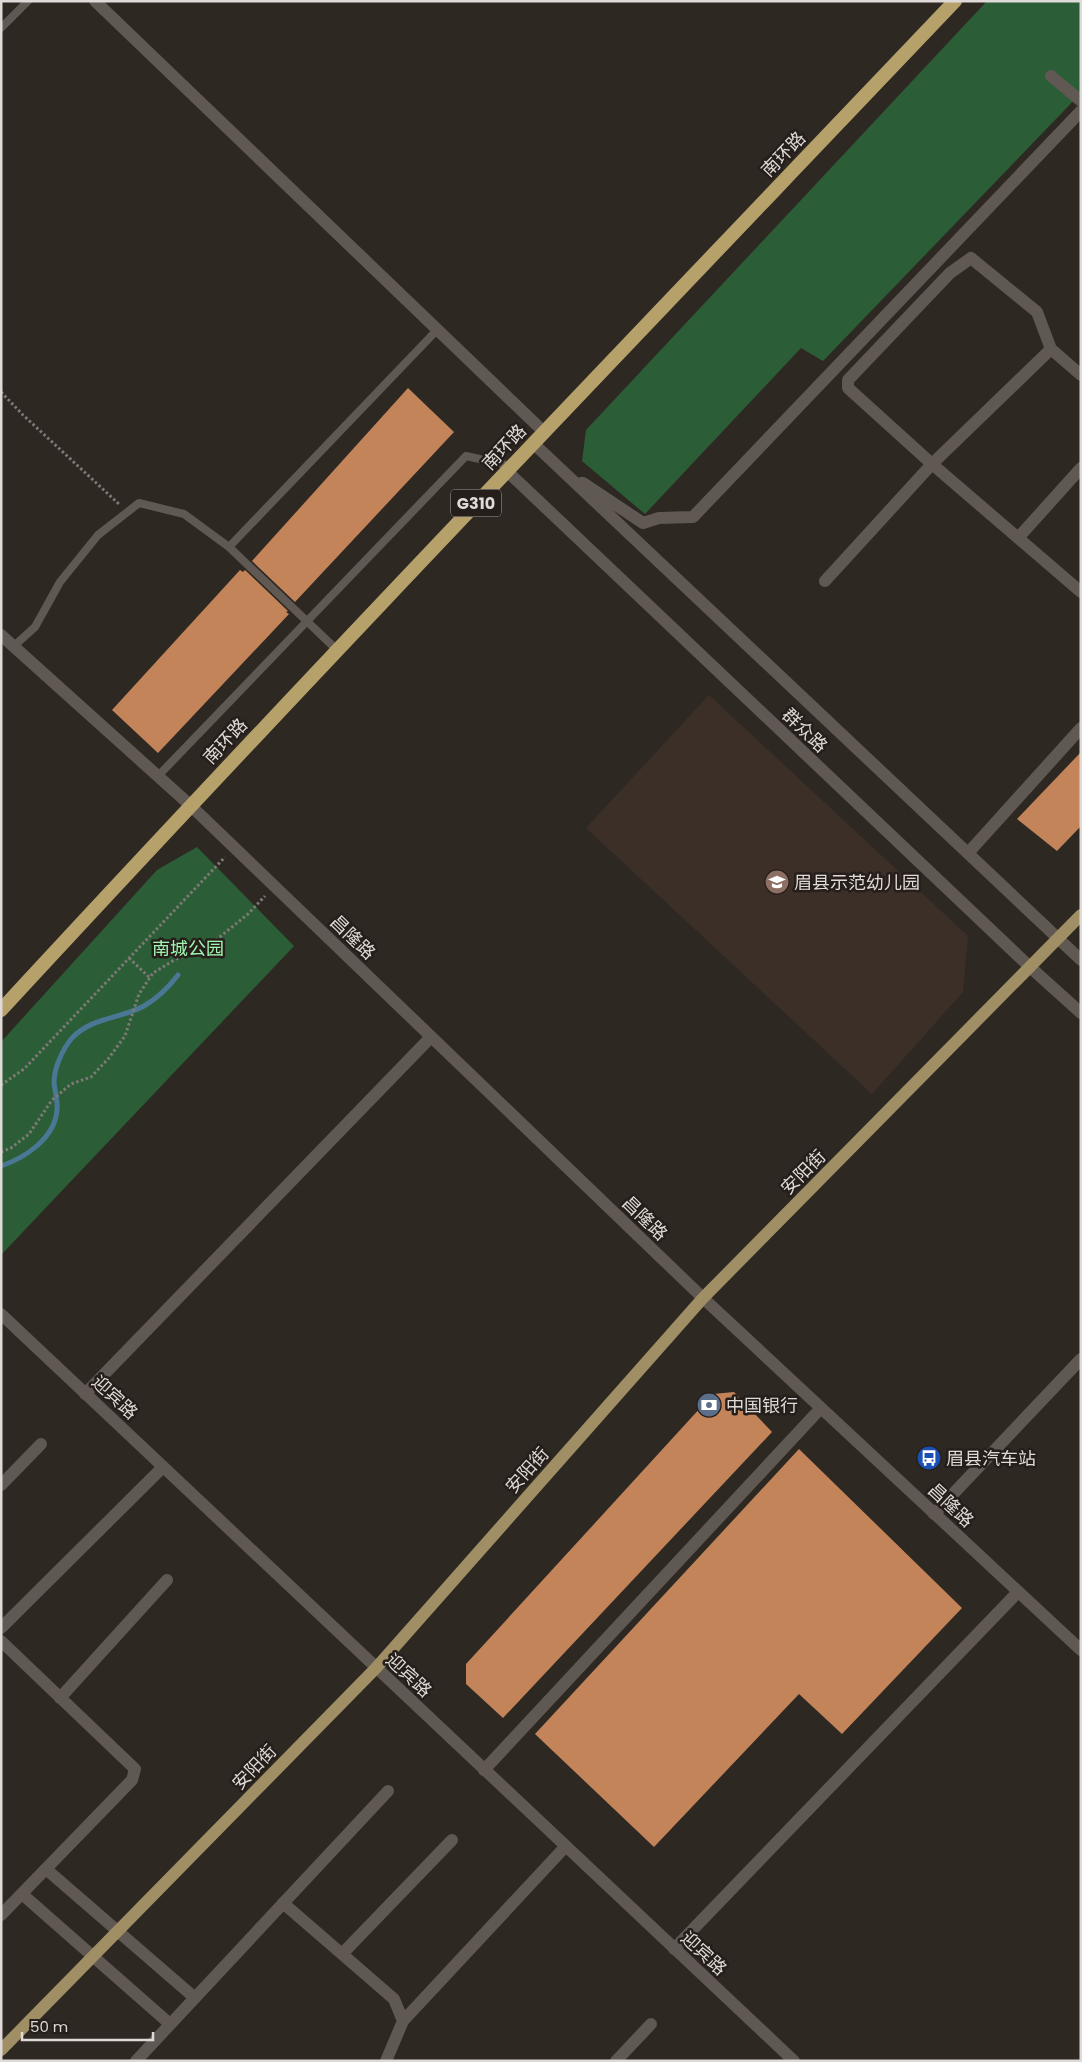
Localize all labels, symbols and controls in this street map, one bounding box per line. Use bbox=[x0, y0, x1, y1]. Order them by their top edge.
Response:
street label: 南环路 bbox=[755, 126, 811, 182]
street label: 南环路 bbox=[476, 419, 532, 475]
road number: G310 bbox=[451, 489, 501, 516]
street label: 群众路 bbox=[777, 702, 833, 758]
street label: 南环路 bbox=[197, 713, 253, 769]
school or university icon: 眉县示范幼儿园 bbox=[764, 869, 790, 895]
place label: 眉县示范幼儿园 bbox=[794, 870, 920, 895]
street label: 昌隆路 bbox=[325, 909, 381, 965]
park label: 南城公园 bbox=[152, 936, 224, 961]
street label: 安阳街 bbox=[775, 1144, 831, 1200]
street label: 昌隆路 bbox=[617, 1190, 673, 1246]
street label: 迎宾路 bbox=[87, 1369, 143, 1425]
bank icon: 中国银行 bbox=[696, 1392, 722, 1418]
place label: 中国银行 bbox=[726, 1393, 798, 1418]
street label: 安阳街 bbox=[500, 1442, 554, 1498]
bus stop icon: 眉县汽车站 bbox=[916, 1445, 942, 1471]
place label: 眉县汽车站 bbox=[946, 1446, 1036, 1471]
street label: 昌隆路 bbox=[923, 1477, 979, 1533]
street label: 迎宾路 bbox=[381, 1647, 437, 1703]
street label: 安阳街 bbox=[226, 1739, 282, 1795]
street label: 迎宾路 bbox=[676, 1925, 732, 1981]
scale bar bbox=[22, 2010, 154, 2042]
text: 50 m bbox=[30, 2016, 68, 2037]

